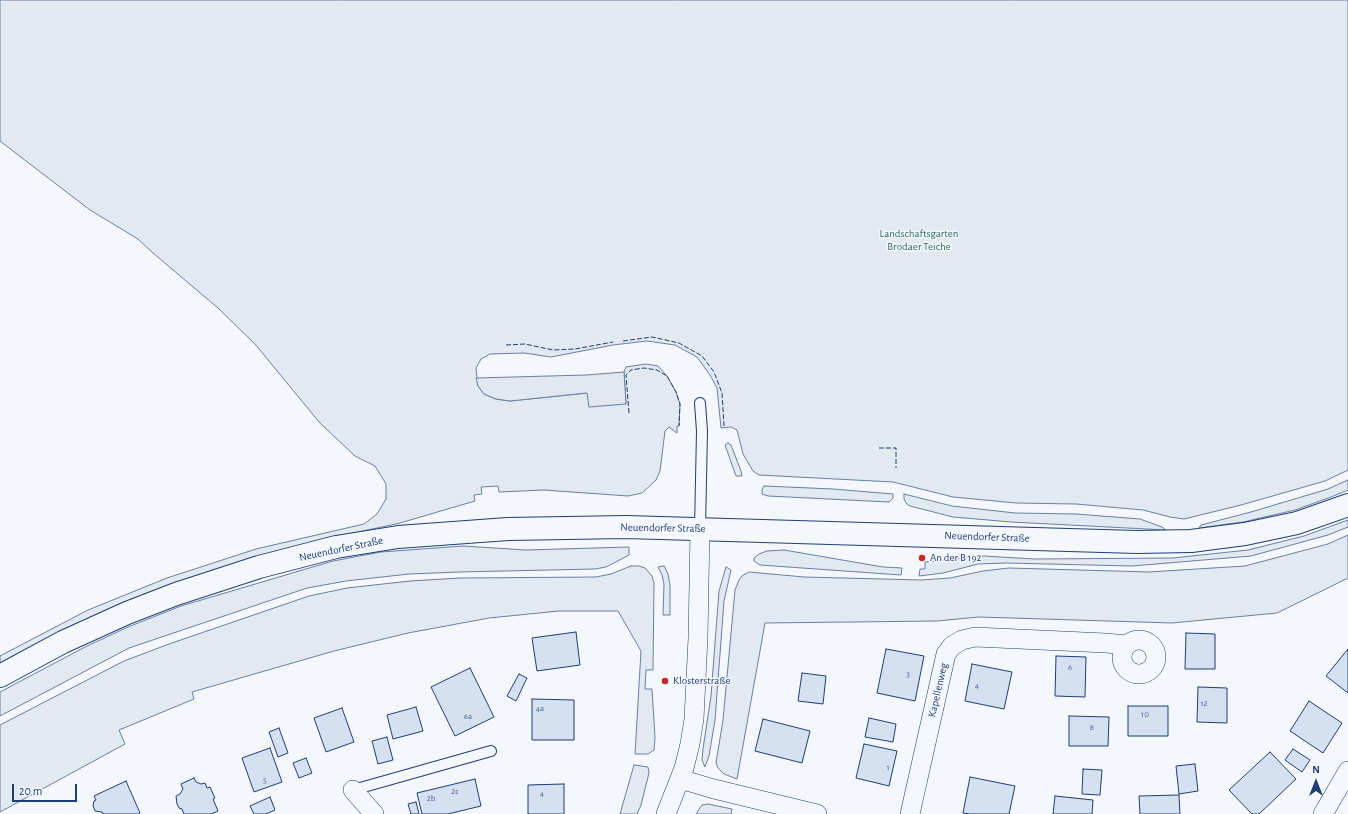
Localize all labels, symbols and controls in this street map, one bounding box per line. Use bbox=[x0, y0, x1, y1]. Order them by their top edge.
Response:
park label: Landschaftsgarten Brodaer Teiche bbox=[880, 227, 958, 253]
street label: Neuendorfer Straße bbox=[620, 521, 706, 535]
street label: Neuendorfer Straße bbox=[944, 529, 1030, 545]
street label: Neuendorfer Straße bbox=[298, 534, 384, 564]
place label: An der B 192 bbox=[930, 551, 982, 565]
marker: An der B 192 bbox=[917, 553, 927, 563]
street label: Kapellenweg bbox=[925, 662, 951, 718]
house number: 6 bbox=[1068, 662, 1072, 672]
house number: 3 bbox=[906, 669, 910, 679]
place label: Klosterstraße bbox=[673, 674, 730, 688]
marker: Klosterstraße bbox=[660, 676, 670, 686]
house number: 4 bbox=[975, 680, 979, 690]
house number: 12 bbox=[1200, 698, 1208, 708]
house number: 4a bbox=[536, 703, 544, 713]
house number: 10 bbox=[1141, 709, 1149, 719]
house number: 6a bbox=[464, 711, 472, 721]
house number: 8 bbox=[1090, 722, 1094, 732]
house number: 1 bbox=[886, 762, 890, 772]
north arrow bbox=[1296, 762, 1336, 802]
text: N bbox=[1312, 764, 1320, 775]
house number: 5 bbox=[263, 775, 267, 785]
scale bar bbox=[14, 776, 79, 802]
text: 20 m bbox=[19, 785, 42, 797]
house number: 2c bbox=[451, 786, 459, 796]
house number: 4 bbox=[540, 788, 544, 798]
house number: 2b bbox=[427, 793, 435, 803]

